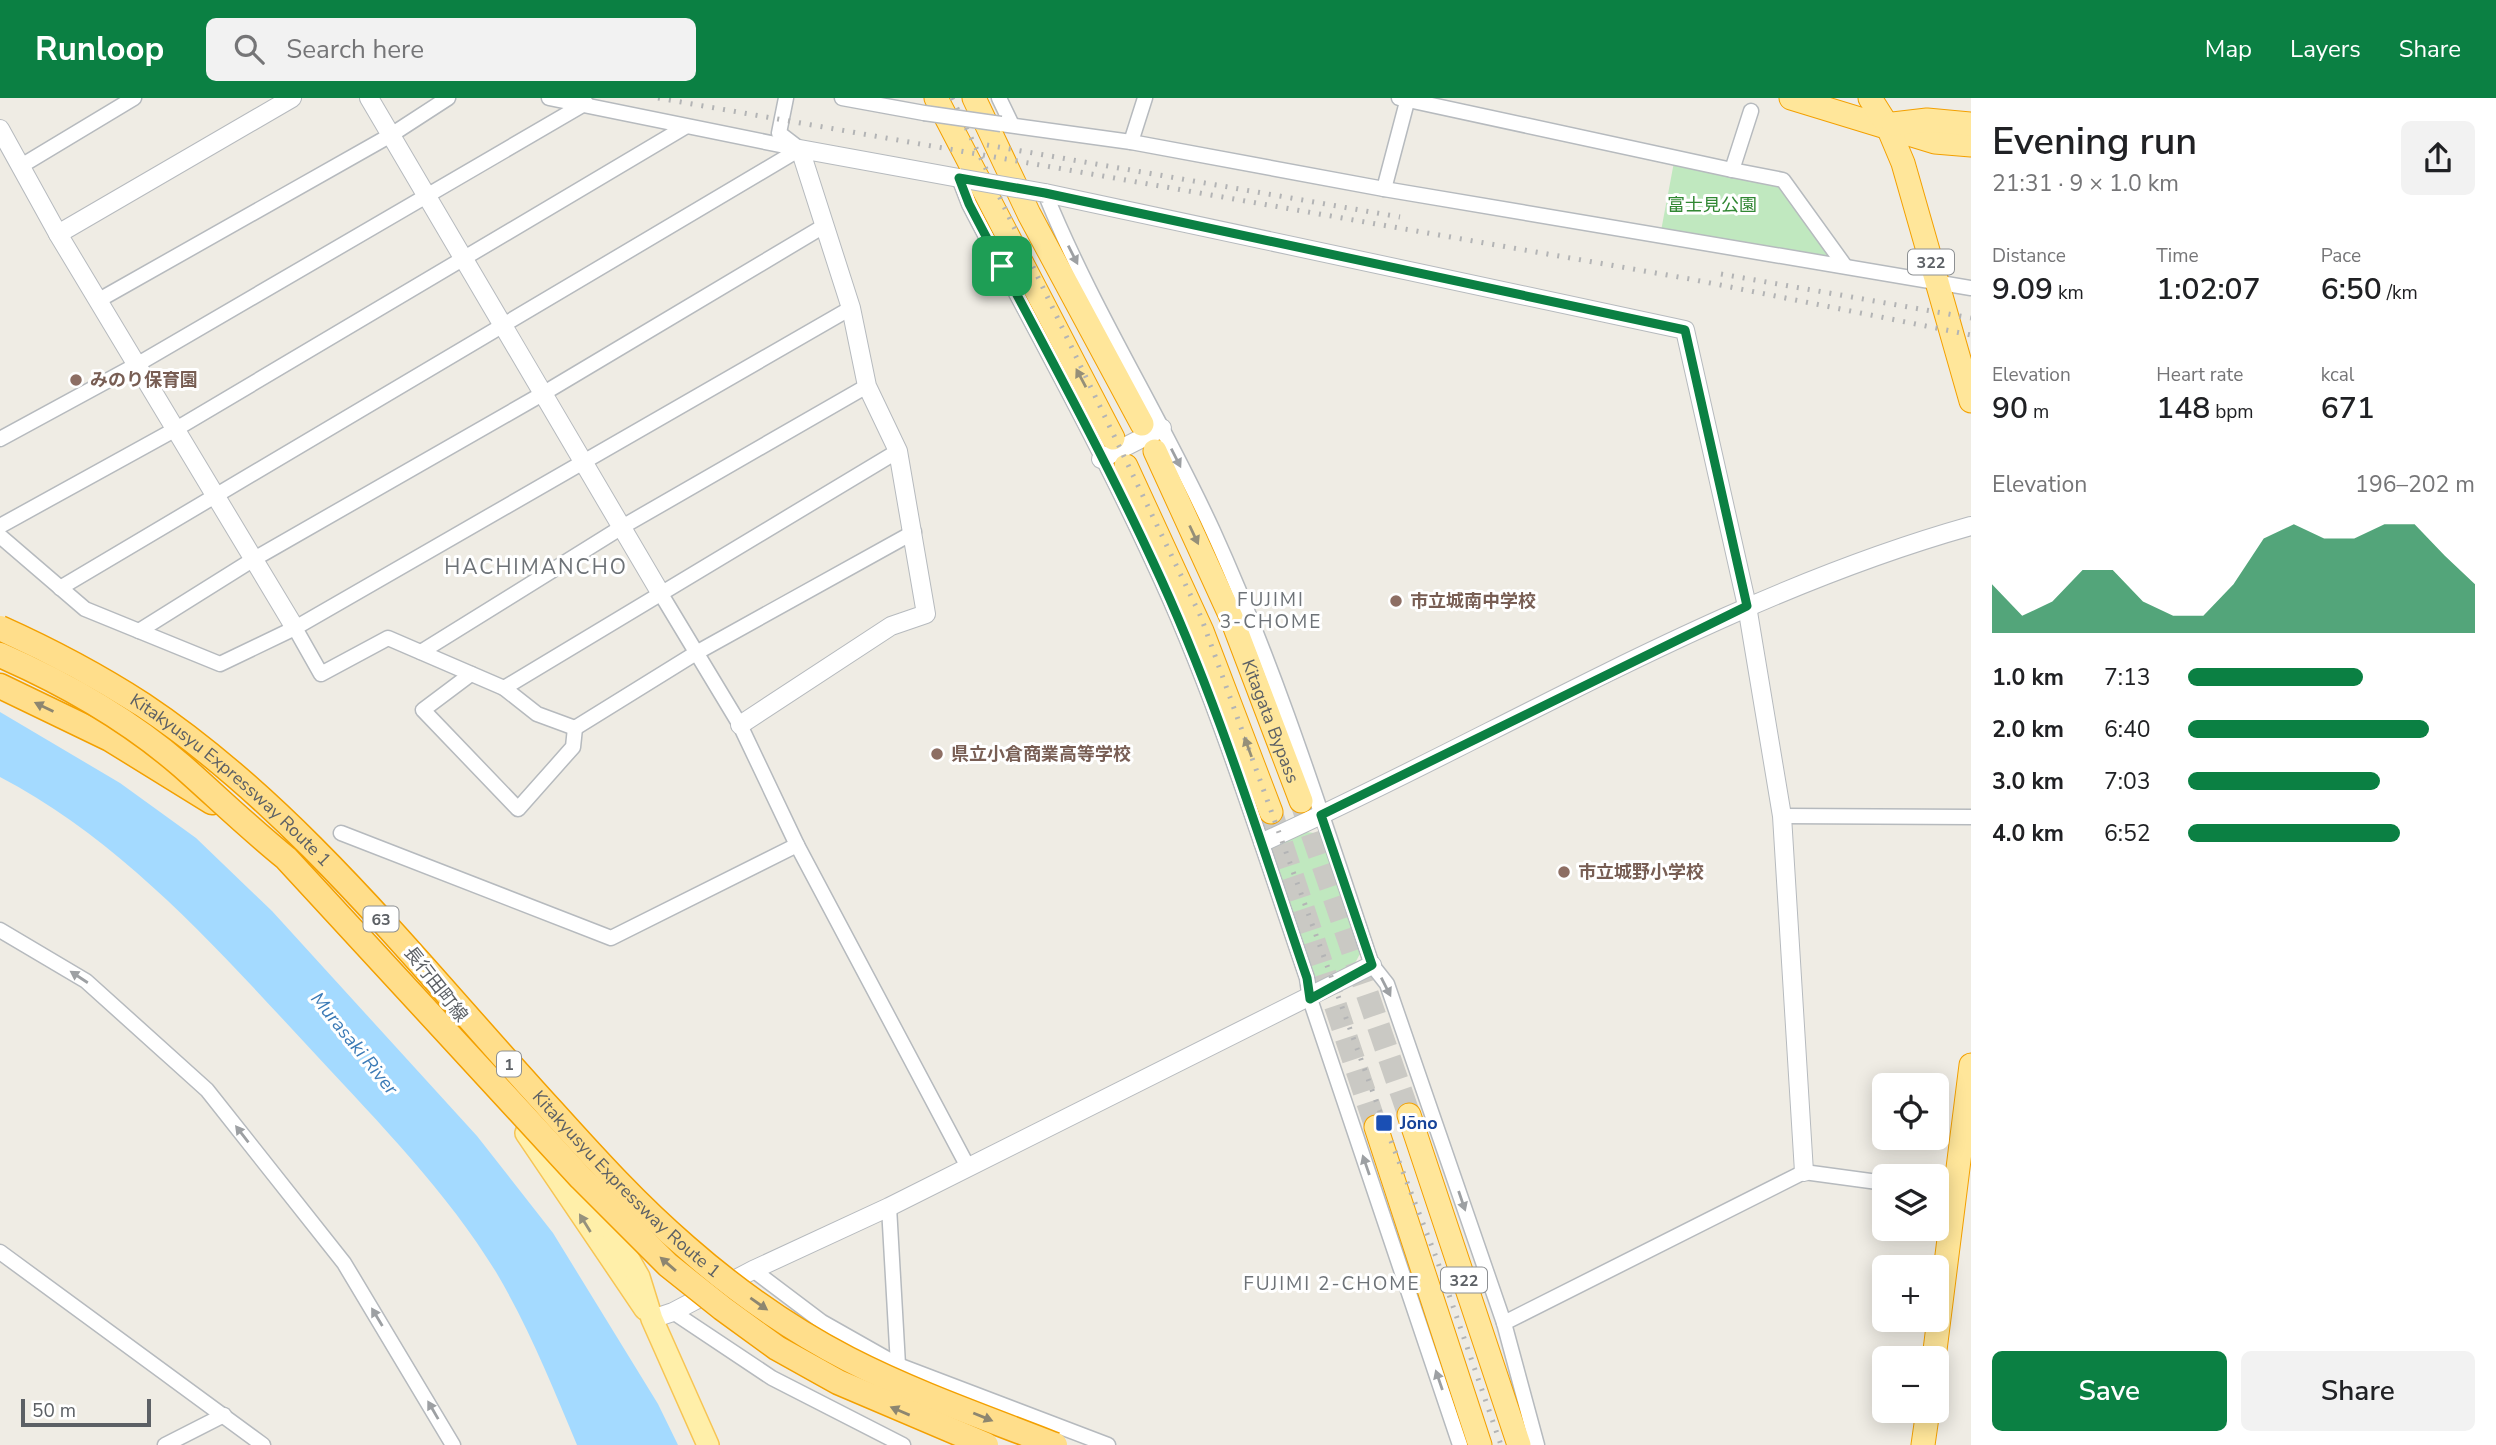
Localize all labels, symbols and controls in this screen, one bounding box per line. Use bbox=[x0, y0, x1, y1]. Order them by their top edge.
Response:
search box bbox=[206, 18, 696, 81]
text: Runloop bbox=[35, 27, 164, 72]
icon: search bbox=[230, 30, 268, 68]
text: Search here bbox=[286, 32, 424, 67]
text: Map bbox=[2205, 33, 2252, 65]
text: Layers bbox=[2290, 33, 2361, 65]
text: Share bbox=[2399, 33, 2461, 65]
text: Evening run bbox=[1992, 116, 2197, 167]
button: share bbox=[2401, 121, 2475, 195]
text: 21:31 · 9 × 1.0 km bbox=[1992, 168, 2179, 199]
park label: 富士見公園 bbox=[1667, 193, 1757, 217]
pin bbox=[972, 236, 1032, 296]
text: Distance bbox=[1992, 243, 2066, 269]
text: Time bbox=[2156, 243, 2199, 269]
text: Pace bbox=[2321, 243, 2361, 269]
one-way arrow bbox=[1068, 245, 1079, 265]
icon: arrive bbox=[983, 247, 1021, 285]
road number: 322 bbox=[1908, 250, 1954, 274]
text: 9.09 bbox=[1992, 269, 2053, 310]
text: 1:02:07 bbox=[2156, 269, 2261, 310]
text: 6:50 bbox=[2321, 269, 2382, 310]
text: km bbox=[2053, 280, 2084, 306]
text: /km bbox=[2382, 280, 2418, 306]
text: Elevation bbox=[1992, 362, 2071, 388]
text: Heart rate bbox=[2156, 362, 2243, 388]
text: kcal bbox=[2321, 362, 2354, 388]
place label: みのり保育園 bbox=[90, 368, 198, 392]
one-way arrow bbox=[1076, 368, 1087, 388]
marker: みのり保育園 bbox=[68, 372, 84, 388]
text: 90 bbox=[1992, 388, 2028, 429]
text: 148 bbox=[2156, 388, 2210, 429]
text: 671 bbox=[2321, 388, 2375, 429]
text: m bbox=[2028, 399, 2049, 425]
text: bpm bbox=[2210, 399, 2254, 425]
one-way arrow bbox=[1171, 448, 1182, 468]
text: Elevation bbox=[1992, 469, 2087, 500]
text: 196–202 m bbox=[2355, 469, 2475, 500]
one-way arrow bbox=[1188, 525, 1200, 545]
district label: HACHIMANCHO bbox=[444, 553, 628, 581]
district label: FUJIMI 3-CHOME bbox=[1220, 587, 1322, 635]
place label: 市立城南中学校 bbox=[1410, 589, 1536, 613]
marker: 市立城南中学校 bbox=[1388, 593, 1404, 609]
street label: Kitagata Bypass bbox=[1236, 656, 1305, 787]
text: 1.0 km bbox=[1992, 662, 2064, 693]
text: 7:13 bbox=[2104, 662, 2151, 693]
street label: Kitakyusyu Expressway Route 1 bbox=[126, 688, 337, 872]
one-way arrow bbox=[34, 702, 54, 713]
text: 2.0 km bbox=[1992, 714, 2064, 745]
text: 6:40 bbox=[2104, 714, 2151, 745]
one-way arrow bbox=[1242, 737, 1253, 758]
place label: 県立小倉商業高等学校 bbox=[951, 742, 1131, 766]
marker: 県立小倉商業高等学校 bbox=[929, 746, 945, 762]
text: 3.0 km bbox=[1992, 766, 2064, 797]
text: 7:03 bbox=[2104, 766, 2151, 797]
text: 4.0 km bbox=[1992, 818, 2064, 849]
text: 6:52 bbox=[2104, 818, 2151, 849]
place label: 市立城野小学校 bbox=[1578, 860, 1704, 884]
marker: 市立城野小学校 bbox=[1556, 864, 1572, 880]
road number: 63 bbox=[364, 906, 398, 932]
street label: 長行田町線 bbox=[399, 941, 473, 1027]
one-way arrow bbox=[69, 971, 89, 984]
one-way arrow bbox=[1380, 977, 1391, 997]
water label: Murasaki River bbox=[305, 987, 405, 1101]
road number: 1 bbox=[497, 1052, 521, 1076]
map controls bbox=[1872, 1073, 1949, 1423]
button: locate bbox=[1872, 1073, 1949, 1150]
street label: Kitakyusyu Expressway Route 1 bbox=[527, 1085, 726, 1283]
place label: Jōno bbox=[1399, 1111, 1438, 1135]
marker: Jōno bbox=[1374, 1113, 1394, 1133]
one-way arrow bbox=[235, 1126, 250, 1144]
one-way arrow bbox=[1360, 1154, 1371, 1175]
button: layers bbox=[1872, 1164, 1949, 1241]
one-way arrow bbox=[1457, 1191, 1468, 1212]
one-way arrow bbox=[579, 1213, 592, 1233]
button: + bbox=[1872, 1255, 1949, 1332]
one-way arrow bbox=[659, 1256, 677, 1272]
road number: 322 bbox=[1441, 1268, 1487, 1292]
district label: FUJIMI 2-CHOME bbox=[1243, 1271, 1421, 1297]
one-way arrow bbox=[750, 1297, 768, 1311]
one-way arrow bbox=[371, 1308, 383, 1327]
button: − bbox=[1872, 1346, 1949, 1423]
button: Save bbox=[1992, 1351, 2227, 1431]
button: Share bbox=[2241, 1351, 2475, 1431]
one-way arrow bbox=[1433, 1370, 1443, 1391]
scale bar bbox=[21, 1396, 150, 1428]
text: 50 m bbox=[32, 1398, 76, 1424]
one-way arrow bbox=[426, 1401, 439, 1420]
one-way arrow bbox=[890, 1405, 911, 1416]
one-way arrow bbox=[973, 1411, 994, 1422]

